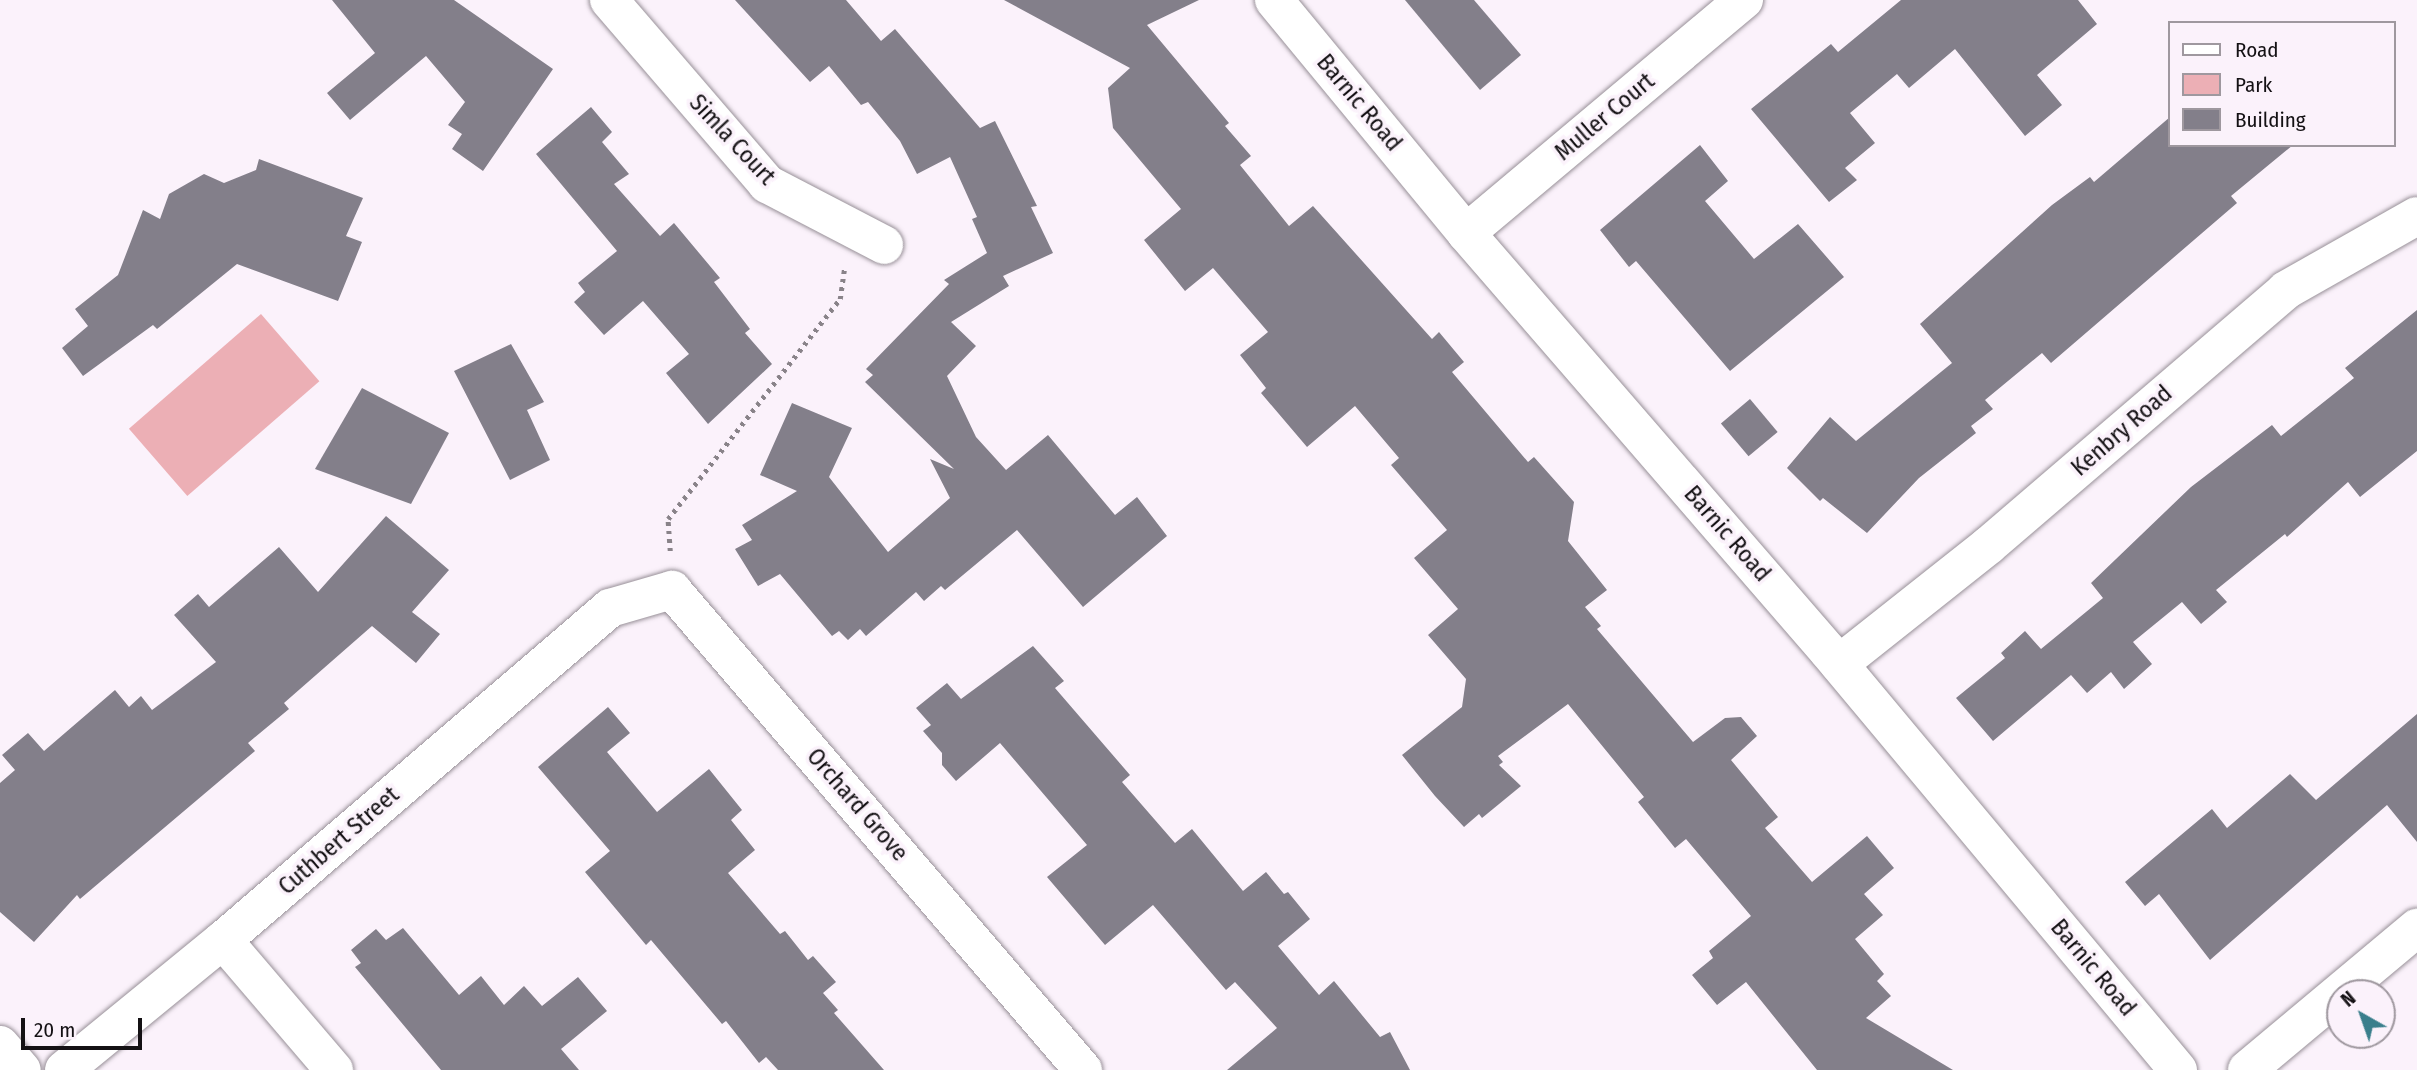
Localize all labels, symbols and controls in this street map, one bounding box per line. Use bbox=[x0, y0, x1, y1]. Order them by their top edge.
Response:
legend bbox=[2168, 21, 2396, 147]
text: Road bbox=[2235, 37, 2279, 63]
street label: Barnic Road bbox=[1310, 49, 1408, 157]
street label: Muller Court bbox=[1549, 67, 1661, 167]
text: Park bbox=[2235, 72, 2272, 98]
street label: Simla Court bbox=[683, 89, 781, 191]
text: Building bbox=[2235, 107, 2306, 133]
street label: Kenbry Road bbox=[2066, 379, 2178, 483]
street label: Barnic Road bbox=[1678, 480, 1776, 588]
street label: Orchard Grove bbox=[800, 743, 914, 867]
street label: Cuthbert Street bbox=[273, 781, 405, 901]
street label: Barnic Road bbox=[2044, 914, 2142, 1022]
north arrow bbox=[2326, 979, 2396, 1049]
text: N bbox=[2337, 987, 2360, 1012]
scale bar bbox=[24, 1004, 145, 1048]
text: 20 m bbox=[34, 1017, 75, 1043]

